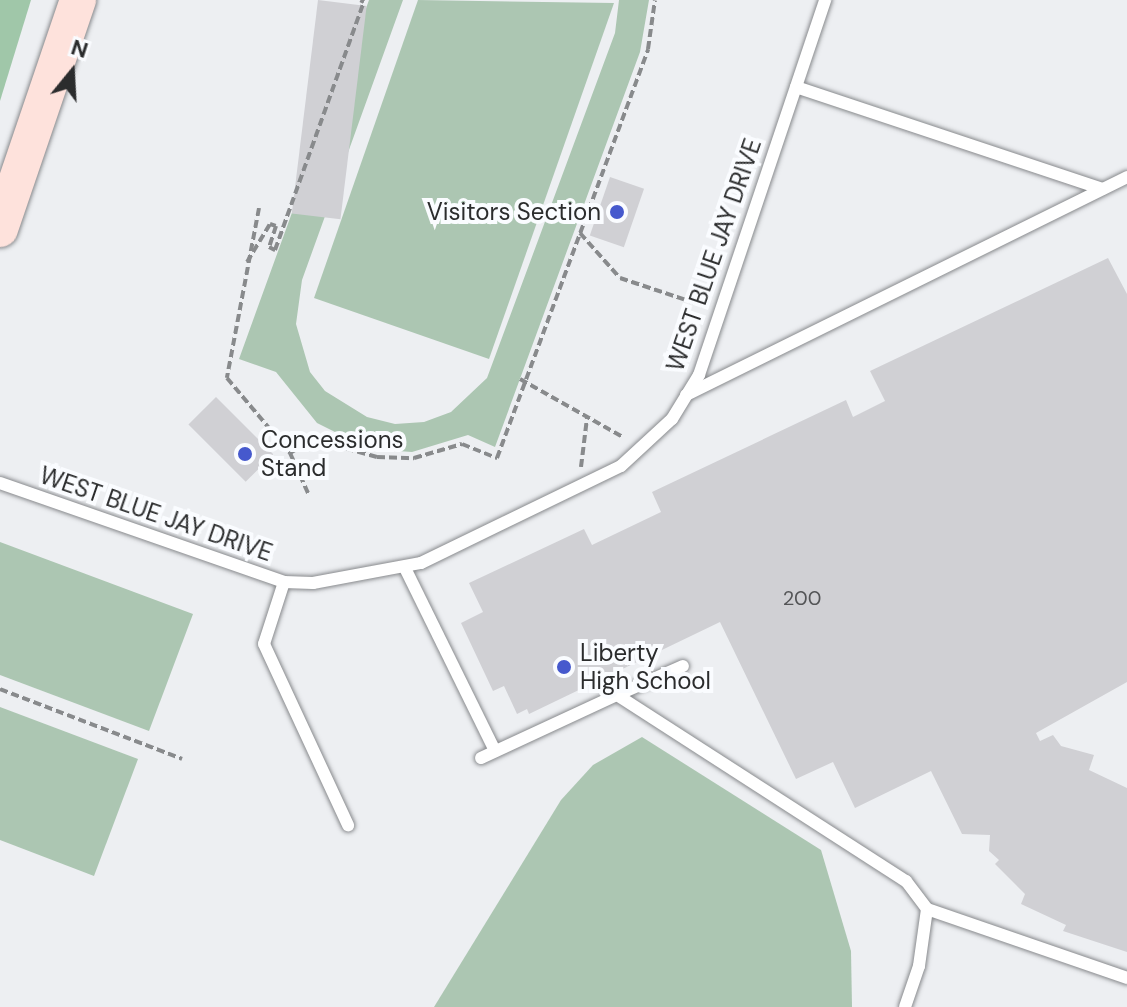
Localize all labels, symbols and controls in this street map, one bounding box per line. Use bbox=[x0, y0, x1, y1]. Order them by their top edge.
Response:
north arrow bbox=[32, 32, 112, 112]
text: N bbox=[67, 32, 92, 65]
street label: WEST BLUE JAY DRIVE bbox=[661, 135, 767, 375]
place label: Visitors Section bbox=[427, 198, 601, 226]
marker: Visitors Section bbox=[608, 203, 626, 221]
place label: Concessions Stand bbox=[261, 426, 403, 482]
marker: Concessions Stand bbox=[236, 445, 254, 463]
street label: WEST BLUE JAY DRIVE bbox=[36, 461, 276, 567]
house number: 200 bbox=[783, 586, 821, 610]
place label: Liberty High School bbox=[580, 639, 711, 695]
marker: Liberty High School bbox=[555, 658, 573, 676]

